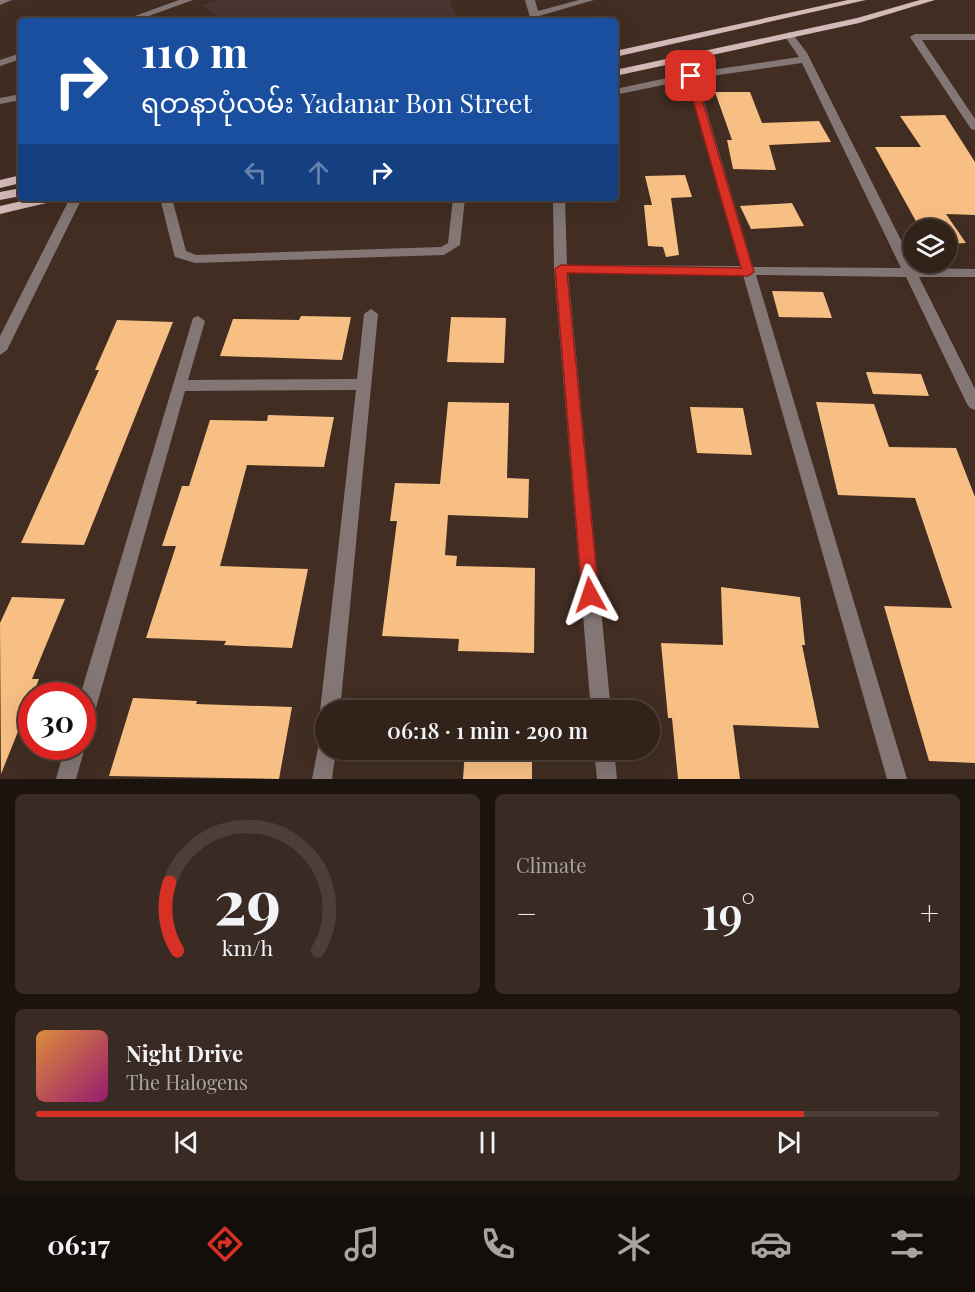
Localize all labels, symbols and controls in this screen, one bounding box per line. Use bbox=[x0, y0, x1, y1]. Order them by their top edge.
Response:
text: 110 m bbox=[141, 23, 248, 79]
icon: right bbox=[42, 42, 120, 120]
pin bbox=[665, 50, 716, 101]
icon: arrive bbox=[674, 59, 707, 92]
text: ရတနာပုံလမ်း Yadanar Bon Street bbox=[141, 84, 532, 120]
icon: left bbox=[239, 156, 272, 189]
icon: ahead bbox=[302, 156, 335, 189]
icon: right bbox=[365, 156, 398, 189]
map controls bbox=[903, 219, 957, 273]
button: layers bbox=[903, 219, 957, 273]
position arrow bbox=[558, 563, 622, 627]
speed limit sign: 30 bbox=[18, 682, 96, 760]
text: 06:18 · 1 min · 290 m bbox=[387, 715, 588, 745]
text: Climate bbox=[516, 851, 586, 878]
text: 29 bbox=[214, 857, 281, 941]
text: 19° bbox=[702, 881, 755, 941]
text: − bbox=[516, 890, 537, 934]
text: + bbox=[920, 890, 939, 934]
text: km/h bbox=[222, 933, 274, 961]
text: Night Drive bbox=[126, 1038, 243, 1068]
text: The Halogens bbox=[126, 1068, 248, 1095]
icon: previous bbox=[170, 1126, 203, 1159]
icon: pause bbox=[471, 1126, 504, 1159]
icon: next bbox=[772, 1126, 805, 1159]
icon: directions bbox=[204, 1223, 246, 1265]
icon: music bbox=[341, 1223, 383, 1265]
icon: phone bbox=[477, 1223, 519, 1265]
icon: climate bbox=[613, 1223, 655, 1265]
icon: car bbox=[750, 1223, 792, 1265]
icon: filters bbox=[886, 1223, 928, 1265]
text: 06:17 bbox=[47, 1226, 110, 1262]

